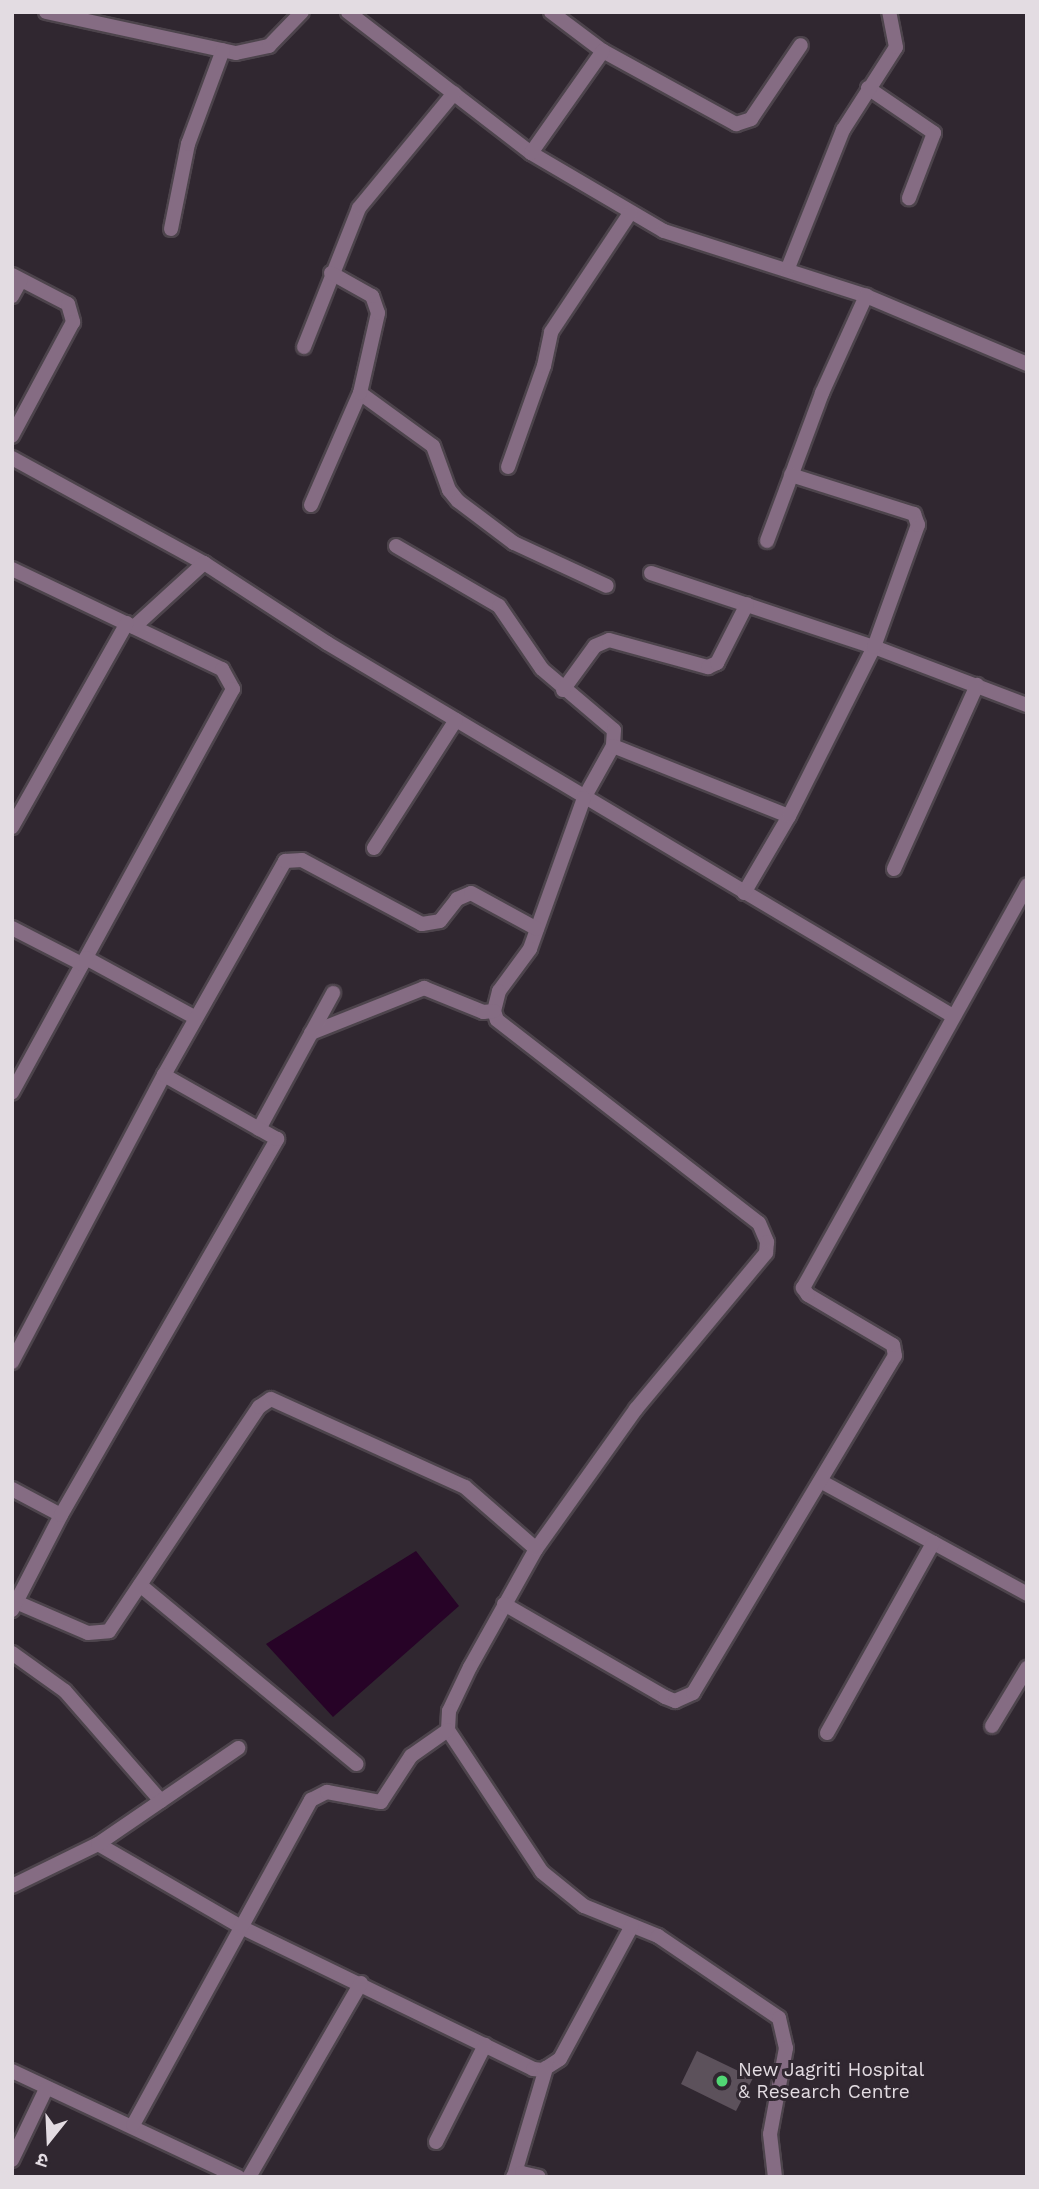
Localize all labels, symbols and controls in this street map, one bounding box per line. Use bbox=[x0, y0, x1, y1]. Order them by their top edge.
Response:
place label: New Jagriti Hospital & Research Centre bbox=[738, 2059, 925, 2103]
marker: New Jagriti Hospital & Research Centre bbox=[712, 2071, 732, 2091]
north arrow bbox=[14, 2105, 84, 2175]
text: उ bbox=[34, 2148, 51, 2173]

